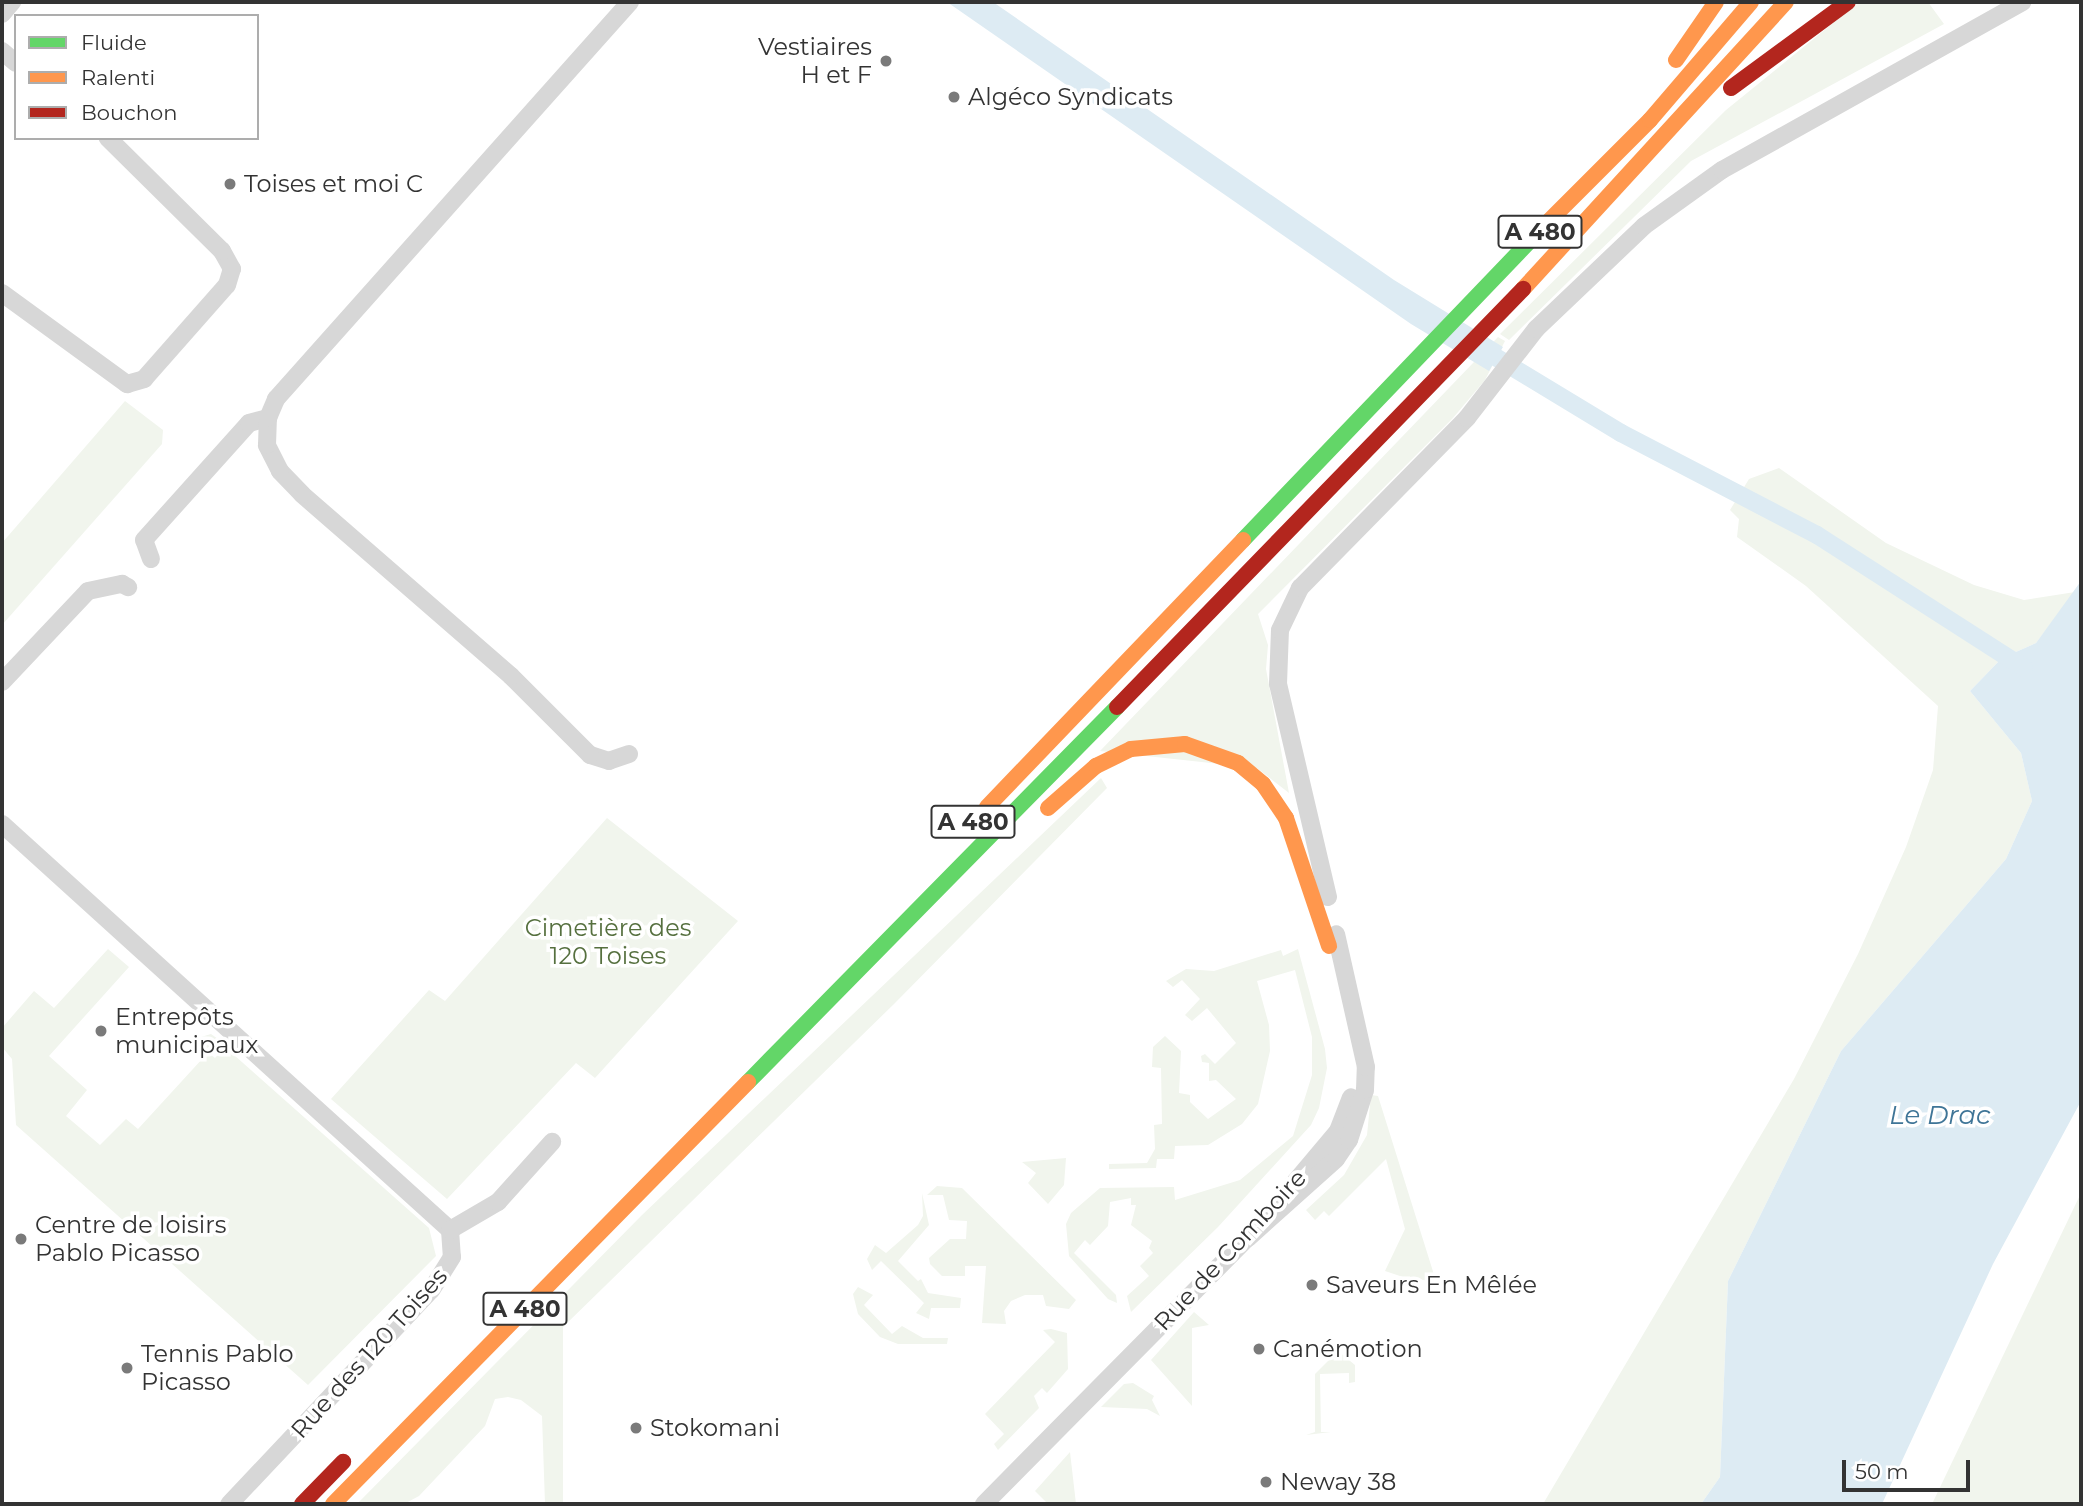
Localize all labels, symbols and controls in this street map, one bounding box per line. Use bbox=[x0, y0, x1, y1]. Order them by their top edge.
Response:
legend bbox=[14, 14, 259, 140]
text: Fluide bbox=[81, 30, 147, 55]
place label: Vestiaires H et F bbox=[758, 33, 872, 89]
marker: Vestiaires H et F bbox=[878, 53, 894, 69]
text: Ralenti bbox=[81, 65, 155, 90]
place label: Algéco Syndicats bbox=[968, 83, 1173, 111]
marker: Algéco Syndicats bbox=[946, 89, 962, 105]
text: Bouchon bbox=[81, 100, 177, 125]
place label: Toises et moi C bbox=[244, 170, 423, 198]
marker: Toises et moi C bbox=[222, 176, 238, 192]
road number: A 480 bbox=[1496, 213, 1584, 252]
road number: A 480 bbox=[929, 802, 1017, 842]
park label: Cimetière des 120 Toises bbox=[525, 914, 691, 970]
place label: Entrepôts municipaux bbox=[115, 1003, 258, 1059]
marker: Entrepôts municipaux bbox=[93, 1023, 109, 1039]
water label: Le Drac bbox=[1889, 1100, 1991, 1132]
street label: Rue de Comboire bbox=[1148, 1163, 1312, 1337]
place label: Centre de loisirs Pablo Picasso bbox=[35, 1211, 227, 1267]
marker: Centre de loisirs Pablo Picasso bbox=[13, 1231, 29, 1247]
street label: Rue des 120 Toises bbox=[285, 1262, 453, 1444]
place label: Saveurs En Mêlée bbox=[1326, 1271, 1537, 1299]
marker: Saveurs En Mêlée bbox=[1304, 1277, 1320, 1293]
road number: A 480 bbox=[481, 1290, 569, 1328]
place label: Canémotion bbox=[1273, 1335, 1423, 1363]
place label: Tennis Pablo Picasso bbox=[141, 1340, 294, 1396]
marker: Canémotion bbox=[1251, 1341, 1267, 1357]
marker: Tennis Pablo Picasso bbox=[119, 1360, 135, 1376]
place label: Stokomani bbox=[650, 1414, 780, 1442]
marker: Stokomani bbox=[628, 1420, 644, 1436]
scale bar bbox=[1845, 1446, 1973, 1490]
text: 50 m bbox=[1855, 1459, 1909, 1484]
place label: Neway 38 bbox=[1280, 1468, 1396, 1496]
marker: Neway 38 bbox=[1258, 1474, 1274, 1490]

